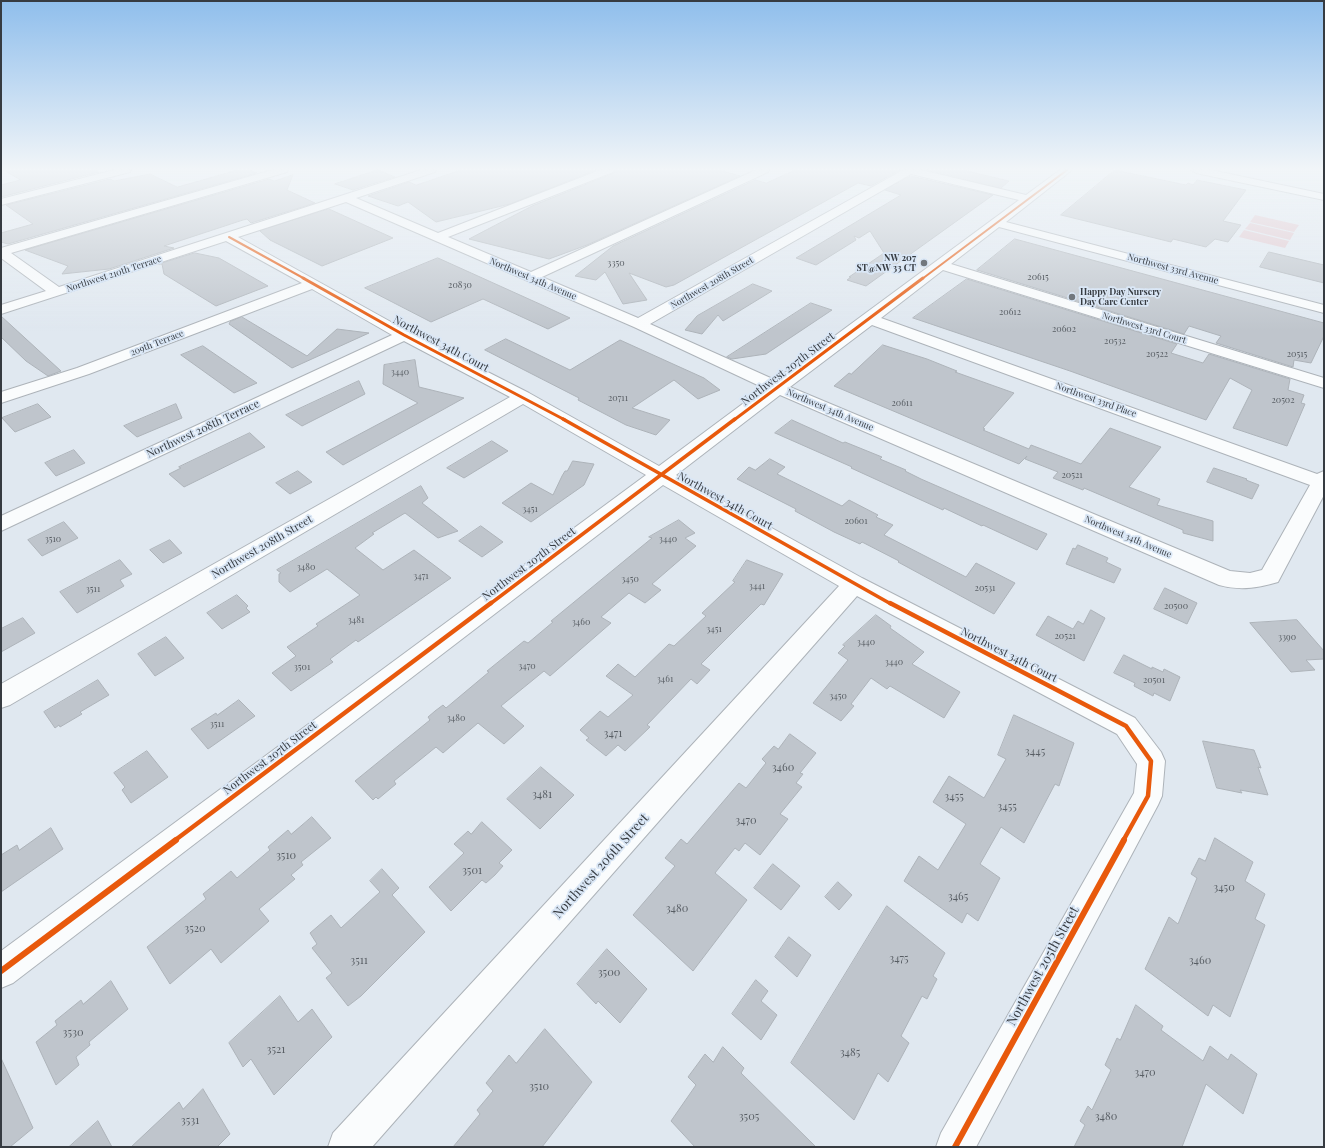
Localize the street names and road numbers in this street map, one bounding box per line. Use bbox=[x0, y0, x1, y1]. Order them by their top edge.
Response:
street label: Northwest 33rd Avenue bbox=[1126, 252, 1220, 286]
street label: Northwest 210th Terrace bbox=[65, 254, 163, 294]
street label: Northwest 208th Street bbox=[669, 255, 755, 311]
street label: Northwest 34th Avenue bbox=[488, 256, 578, 302]
street label: Northwest 33rd Court bbox=[1101, 310, 1187, 346]
street label: Northwest 34th Court bbox=[391, 313, 491, 375]
street label: 209th Terrace bbox=[129, 328, 185, 358]
street label: Northwest 207th Street bbox=[739, 330, 837, 408]
street label: Northwest 33rd Place bbox=[1054, 380, 1138, 420]
street label: Northwest 34th Avenue bbox=[785, 387, 875, 433]
street label: Northwest 208th Terrace bbox=[144, 397, 262, 461]
street label: Northwest 34th Court bbox=[675, 469, 775, 533]
street label: Northwest 208th Street bbox=[209, 513, 315, 581]
street label: Northwest 34th Avenue bbox=[1083, 514, 1173, 560]
street label: Northwest 207th Street bbox=[480, 525, 578, 603]
street label: Northwest 34th Court bbox=[959, 625, 1059, 685]
street label: Northwest 207th Street bbox=[221, 719, 319, 797]
street label: Northwest 206th Street bbox=[550, 811, 652, 921]
street label: Northwest 205th Street bbox=[1004, 904, 1082, 1028]

